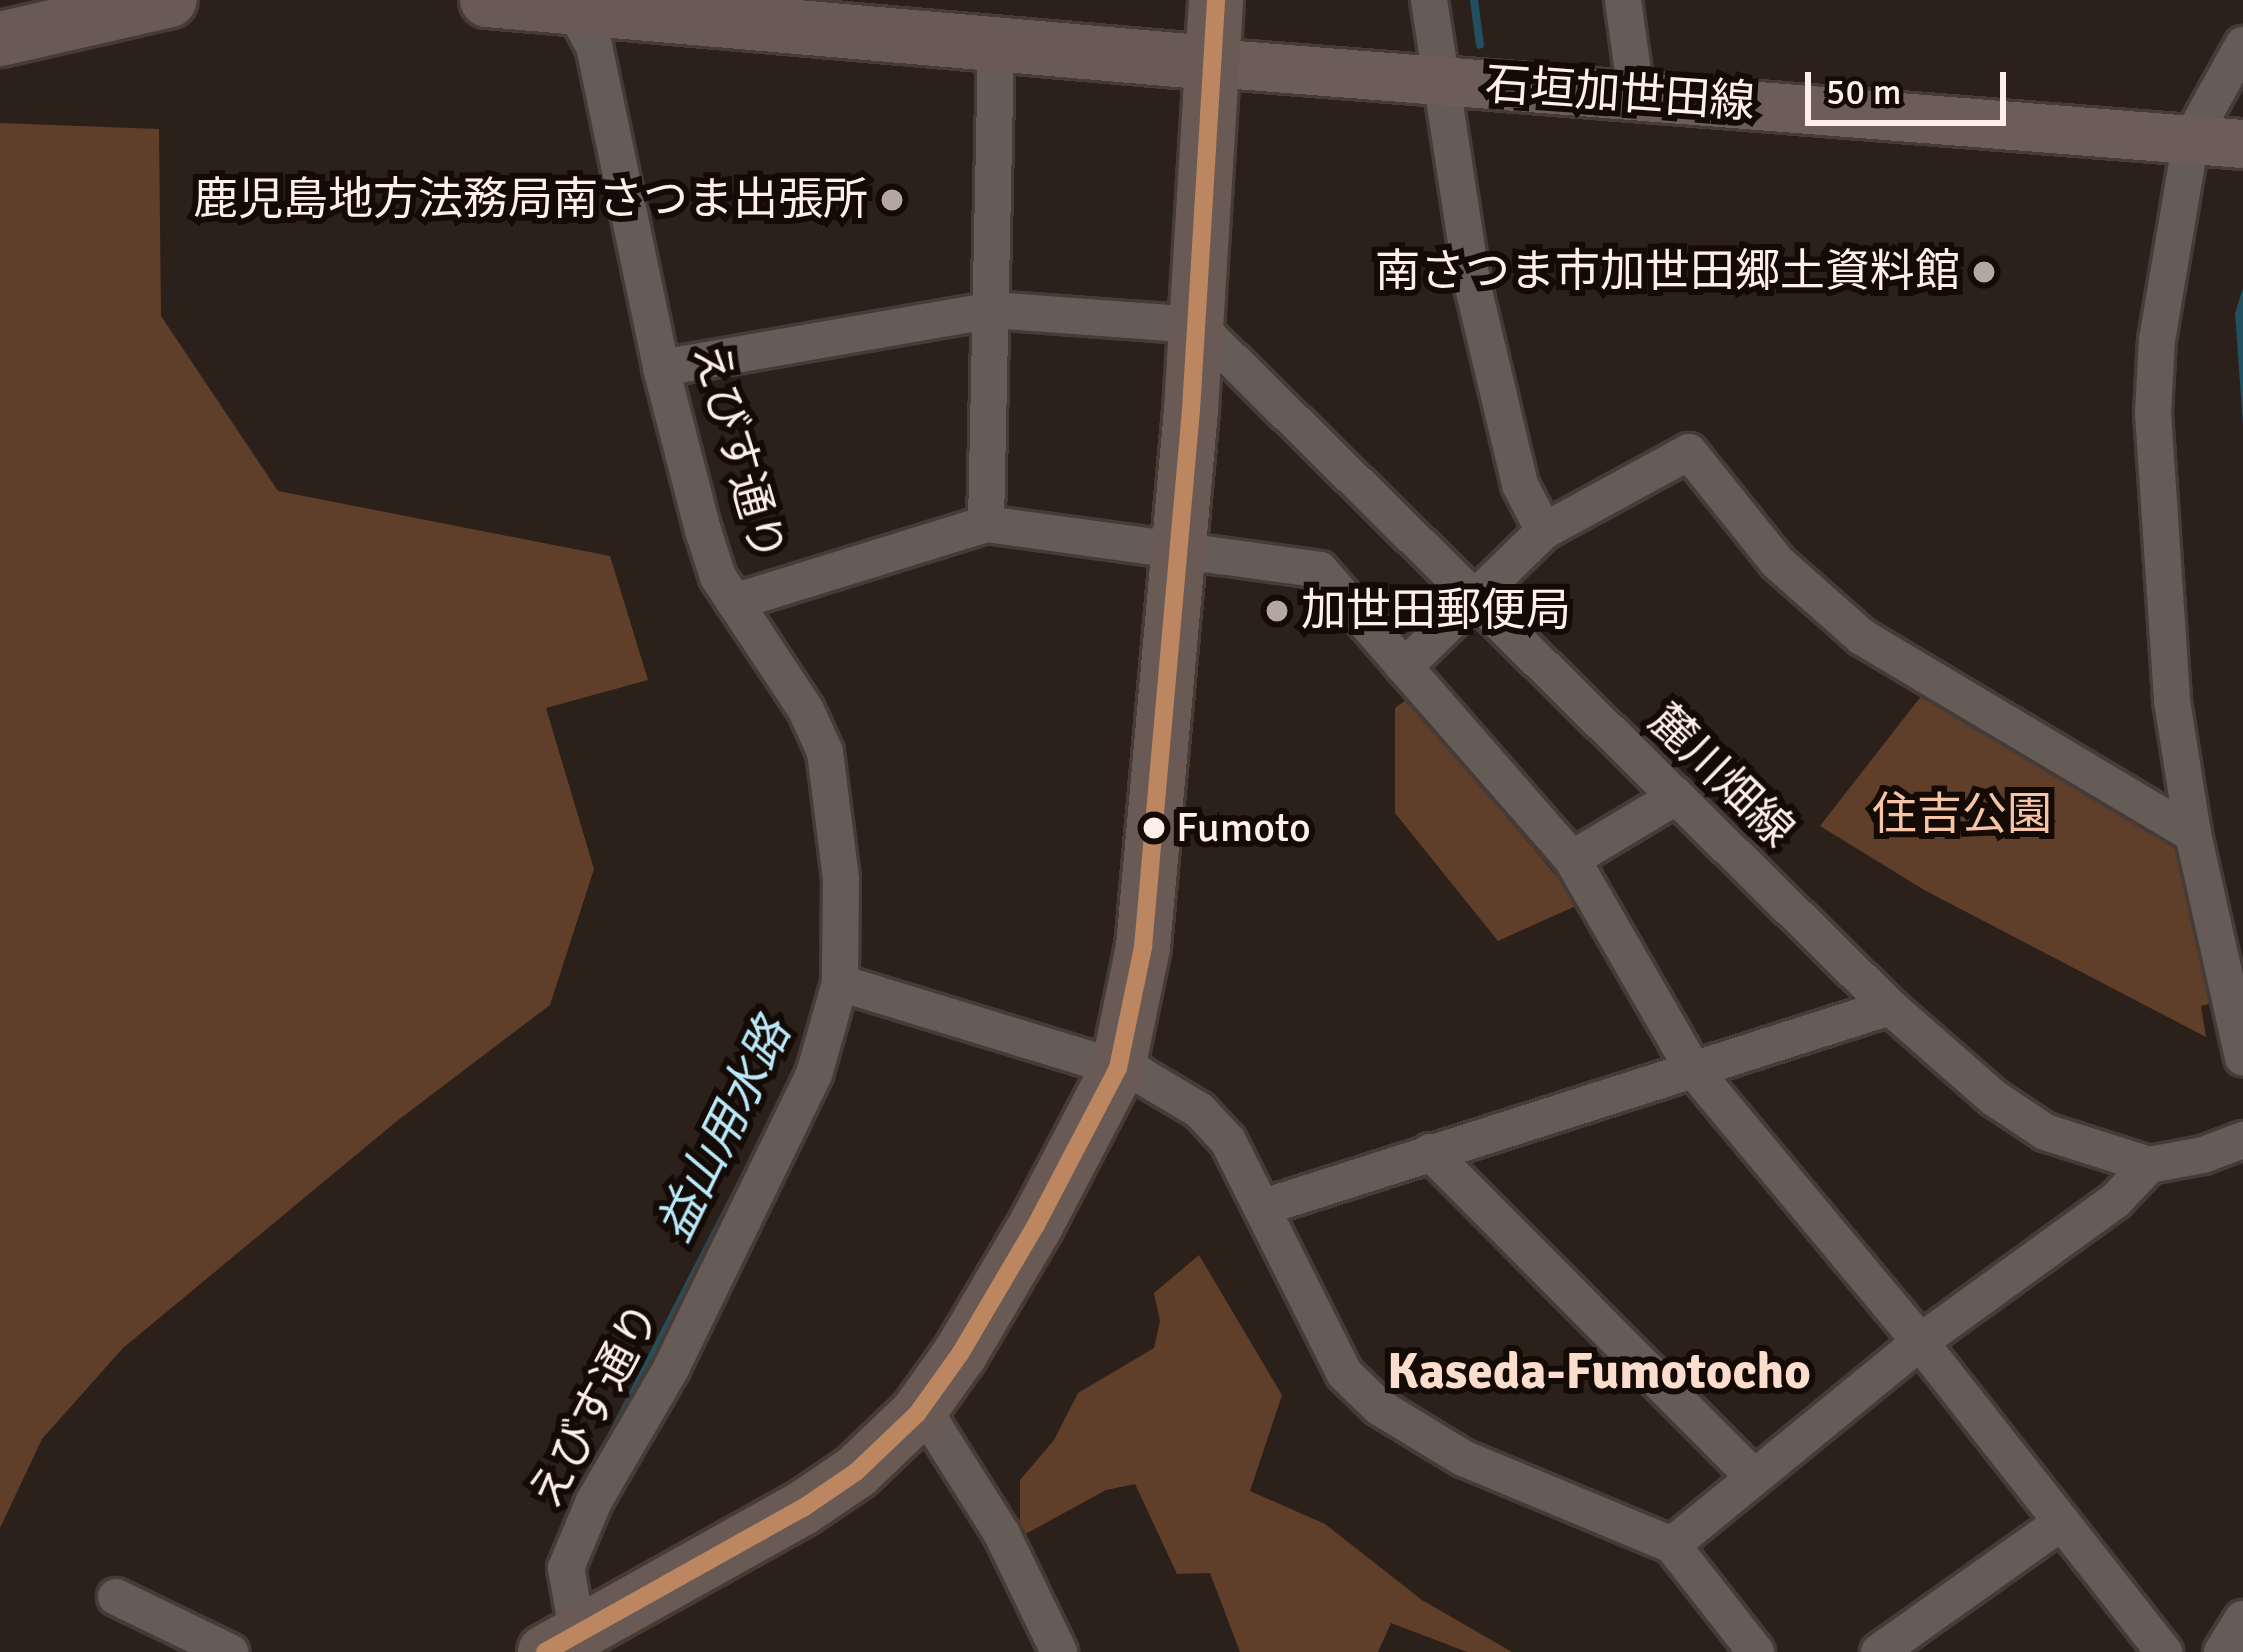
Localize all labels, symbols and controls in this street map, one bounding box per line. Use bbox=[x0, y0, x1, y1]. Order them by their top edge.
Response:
scale bar bbox=[1811, 48, 2012, 122]
street label: 石垣加世田線 bbox=[1483, 58, 1757, 130]
text: 50 m bbox=[1826, 70, 1902, 115]
place label: 鹿児島地方法務局南さつま出張所 bbox=[193, 173, 868, 227]
marker: 鹿児島地方法務局南さつま出張所 bbox=[879, 187, 905, 213]
place label: 南さつま市加世田郷土資料館 bbox=[1375, 245, 1960, 299]
marker: 南さつま市加世田郷土資料館 bbox=[1971, 259, 1997, 285]
street label: えびす通り bbox=[681, 336, 795, 568]
place label: 加世田郵便局 bbox=[1301, 584, 1571, 638]
marker: 加世田郵便局 bbox=[1264, 598, 1290, 624]
street label: 麓川畑線 bbox=[1638, 694, 1804, 858]
park label: 住吉公園 bbox=[1872, 788, 2052, 842]
place label: Fumoto bbox=[1176, 803, 1311, 853]
marker: Fumoto bbox=[1143, 817, 1165, 839]
water label: 益山用水路 bbox=[646, 1010, 802, 1250]
street label: えびす通り bbox=[518, 1294, 672, 1518]
district label: Kaseda-Fumotocho bbox=[1387, 1341, 1811, 1403]

